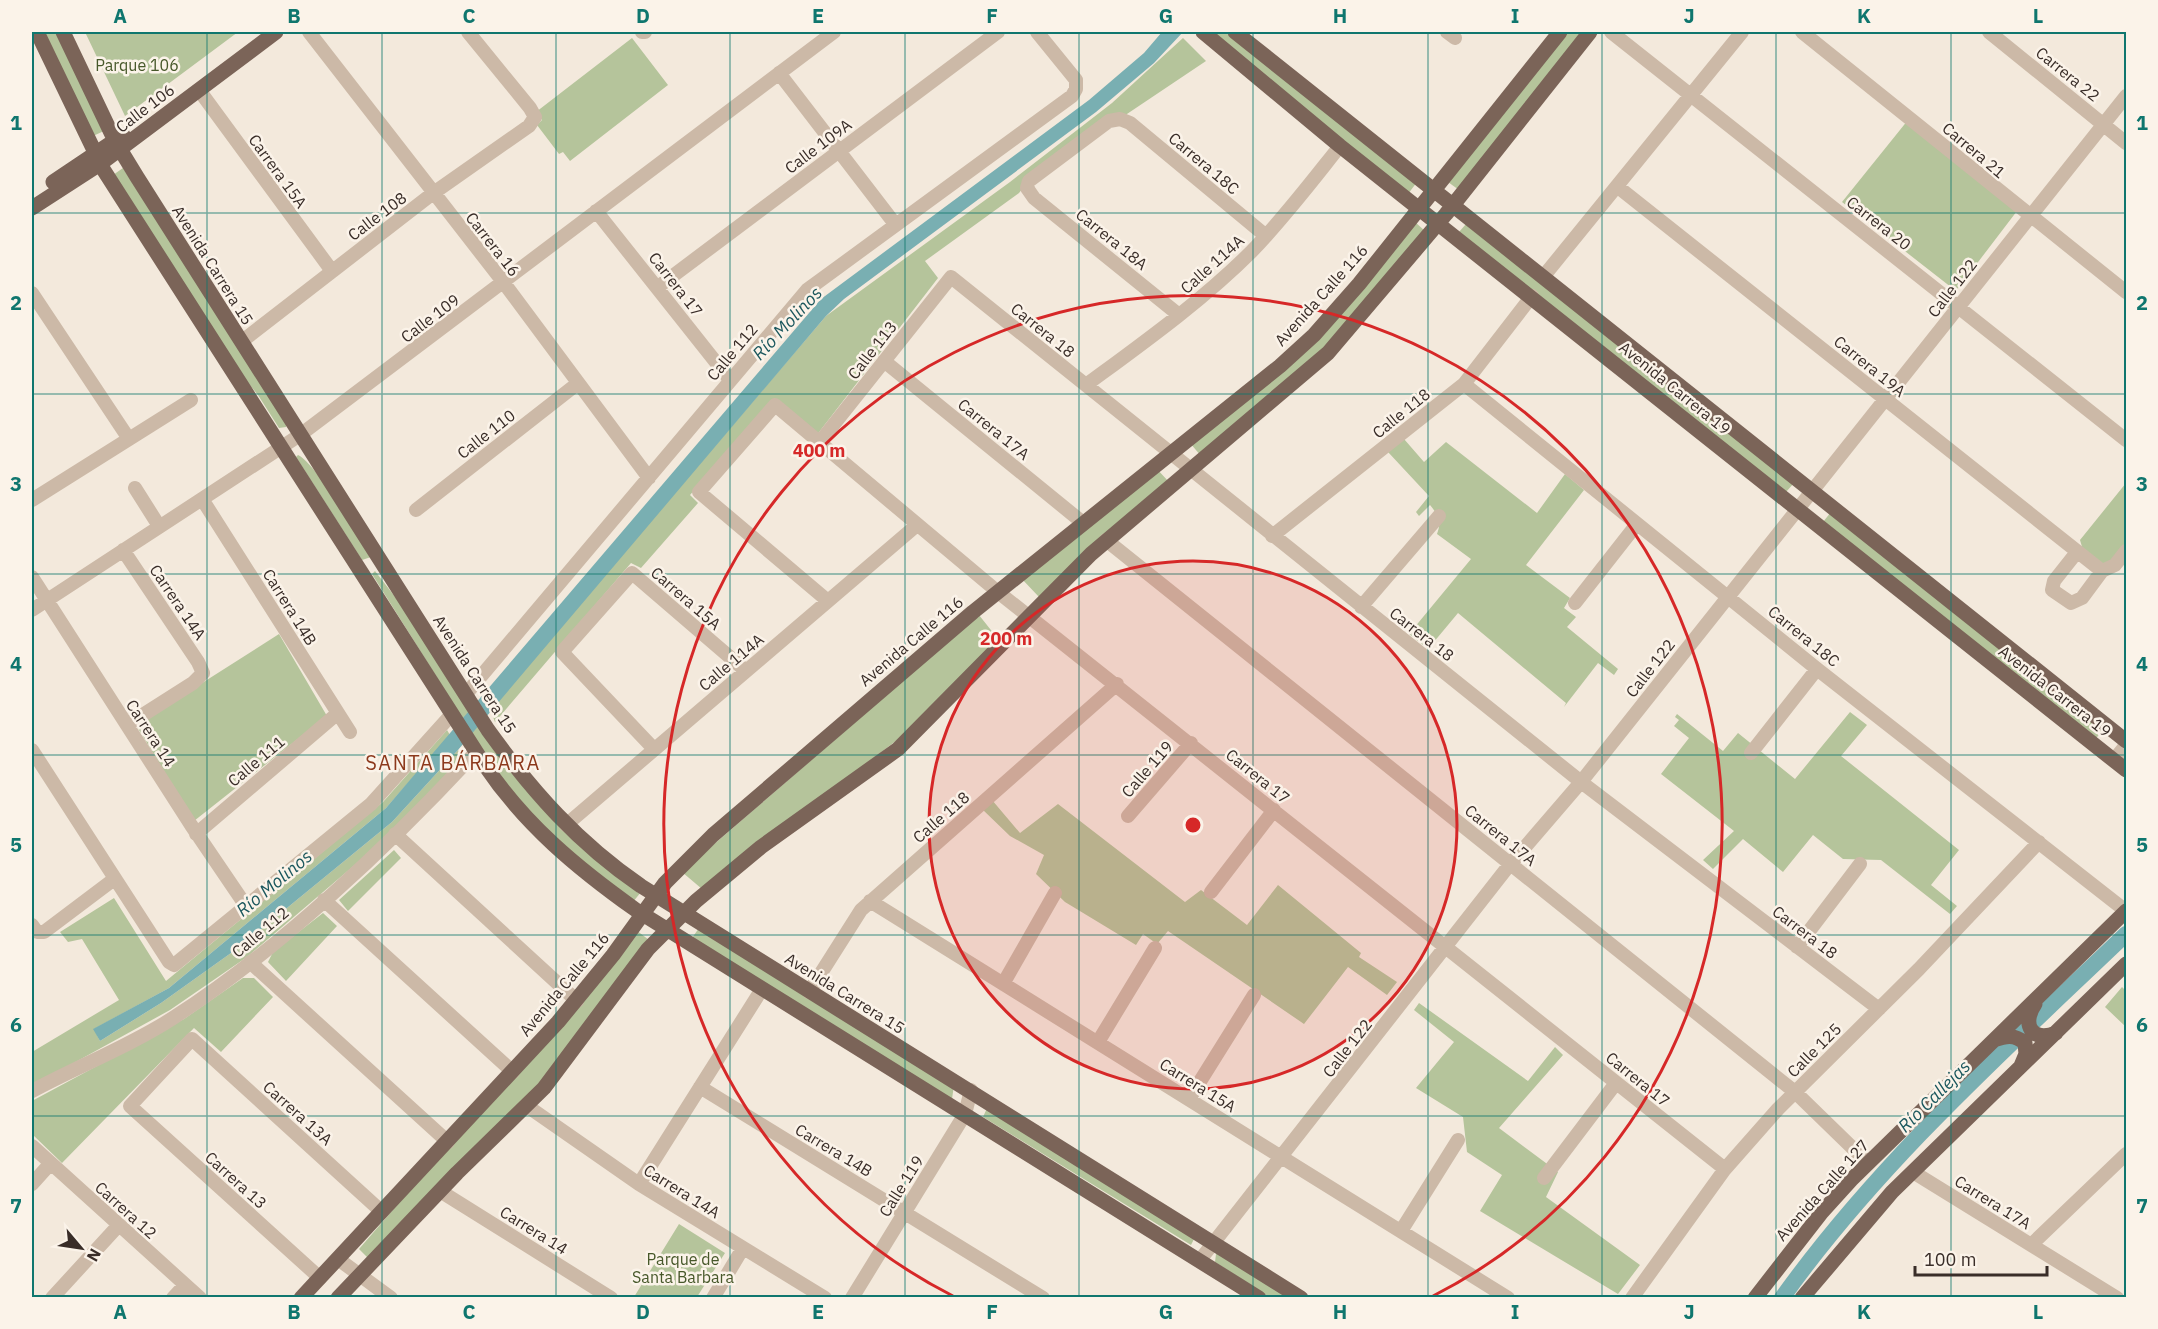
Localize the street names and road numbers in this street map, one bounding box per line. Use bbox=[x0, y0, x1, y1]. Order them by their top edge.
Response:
street label: Carrera 22 bbox=[2032, 42, 2104, 106]
street label: Calle 106 bbox=[112, 79, 178, 137]
street label: Calle 109A bbox=[781, 114, 855, 178]
street label: Carrera 21 bbox=[1938, 118, 2010, 182]
street label: Carrera 18C bbox=[1165, 128, 1243, 198]
street label: Carrera 15A bbox=[244, 130, 312, 212]
street label: Calle 108 bbox=[344, 187, 410, 245]
street label: Carrera 20 bbox=[1843, 192, 1915, 254]
street label: Avenida Carrera 15 bbox=[168, 201, 258, 329]
street label: Carrera 18A bbox=[1072, 204, 1152, 274]
street label: Carrera 16 bbox=[462, 208, 524, 280]
street label: Calle 114A bbox=[1176, 230, 1248, 298]
street label: Avenida Calle 116 bbox=[1270, 240, 1372, 350]
street label: Carrera 17 bbox=[645, 248, 707, 320]
street label: Calle 122 bbox=[1923, 255, 1981, 321]
street label: Calle 109 bbox=[397, 289, 463, 347]
street label: Carrera 18 bbox=[1007, 298, 1079, 362]
street label: Calle 113 bbox=[843, 317, 901, 383]
street label: Calle 112 bbox=[702, 319, 762, 385]
street label: Carrera 19A bbox=[1830, 331, 1910, 401]
street label: Avenida Carrera 19 bbox=[1615, 337, 1735, 439]
street label: Calle 118 bbox=[1368, 384, 1434, 442]
street label: Carrera 17A bbox=[954, 394, 1034, 464]
street label: Calle 110 bbox=[453, 405, 519, 463]
street label: Carrera 14A bbox=[146, 561, 210, 643]
street label: Carrera 15A bbox=[647, 562, 725, 634]
street label: Carrera 14B bbox=[259, 565, 321, 649]
street label: Avenida Calle 116 bbox=[855, 592, 967, 690]
street label: Carrera 18C bbox=[1764, 601, 1844, 671]
street label: Carrera 18 bbox=[1386, 603, 1458, 665]
street label: Avenida Carrera 15 bbox=[429, 611, 521, 737]
street label: Calle 114A bbox=[694, 629, 768, 695]
street label: Calle 122 bbox=[1621, 635, 1679, 701]
street label: Avenida Carrera 19 bbox=[1995, 641, 2115, 741]
street label: Carrera 14 bbox=[122, 696, 180, 770]
street label: Calle 111 bbox=[223, 731, 289, 791]
street label: Calle 119 bbox=[1117, 737, 1177, 801]
street label: Carrera 17 bbox=[1222, 744, 1294, 808]
street label: Calle 118 bbox=[909, 787, 973, 847]
street label: Carrera 17A bbox=[1461, 800, 1541, 870]
street label: Carrera 18 bbox=[1769, 901, 1841, 963]
street label: Calle 112 bbox=[227, 902, 293, 962]
street label: Avenida Calle 116 bbox=[515, 928, 613, 1040]
street label: Avenida Carrera 15 bbox=[781, 948, 909, 1038]
street label: Calle 122 bbox=[1318, 1015, 1376, 1081]
street label: Calle 125 bbox=[1783, 1019, 1845, 1081]
street label: Carrera 17 bbox=[1602, 1047, 1674, 1111]
street label: Carrera 15A bbox=[1156, 1054, 1240, 1116]
street label: Carrera 13A bbox=[259, 1077, 337, 1149]
street label: Carrera 14B bbox=[792, 1119, 876, 1181]
street label: Avenida Calle 127 bbox=[1771, 1135, 1873, 1245]
street label: Carrera 13 bbox=[201, 1147, 271, 1213]
street label: Calle 119 bbox=[874, 1152, 928, 1220]
street label: Carrera 14A bbox=[640, 1160, 724, 1222]
street label: Carrera 17A bbox=[1951, 1171, 2035, 1233]
street label: Carrera 12 bbox=[91, 1177, 161, 1243]
street label: Carrera 14 bbox=[496, 1201, 572, 1259]

